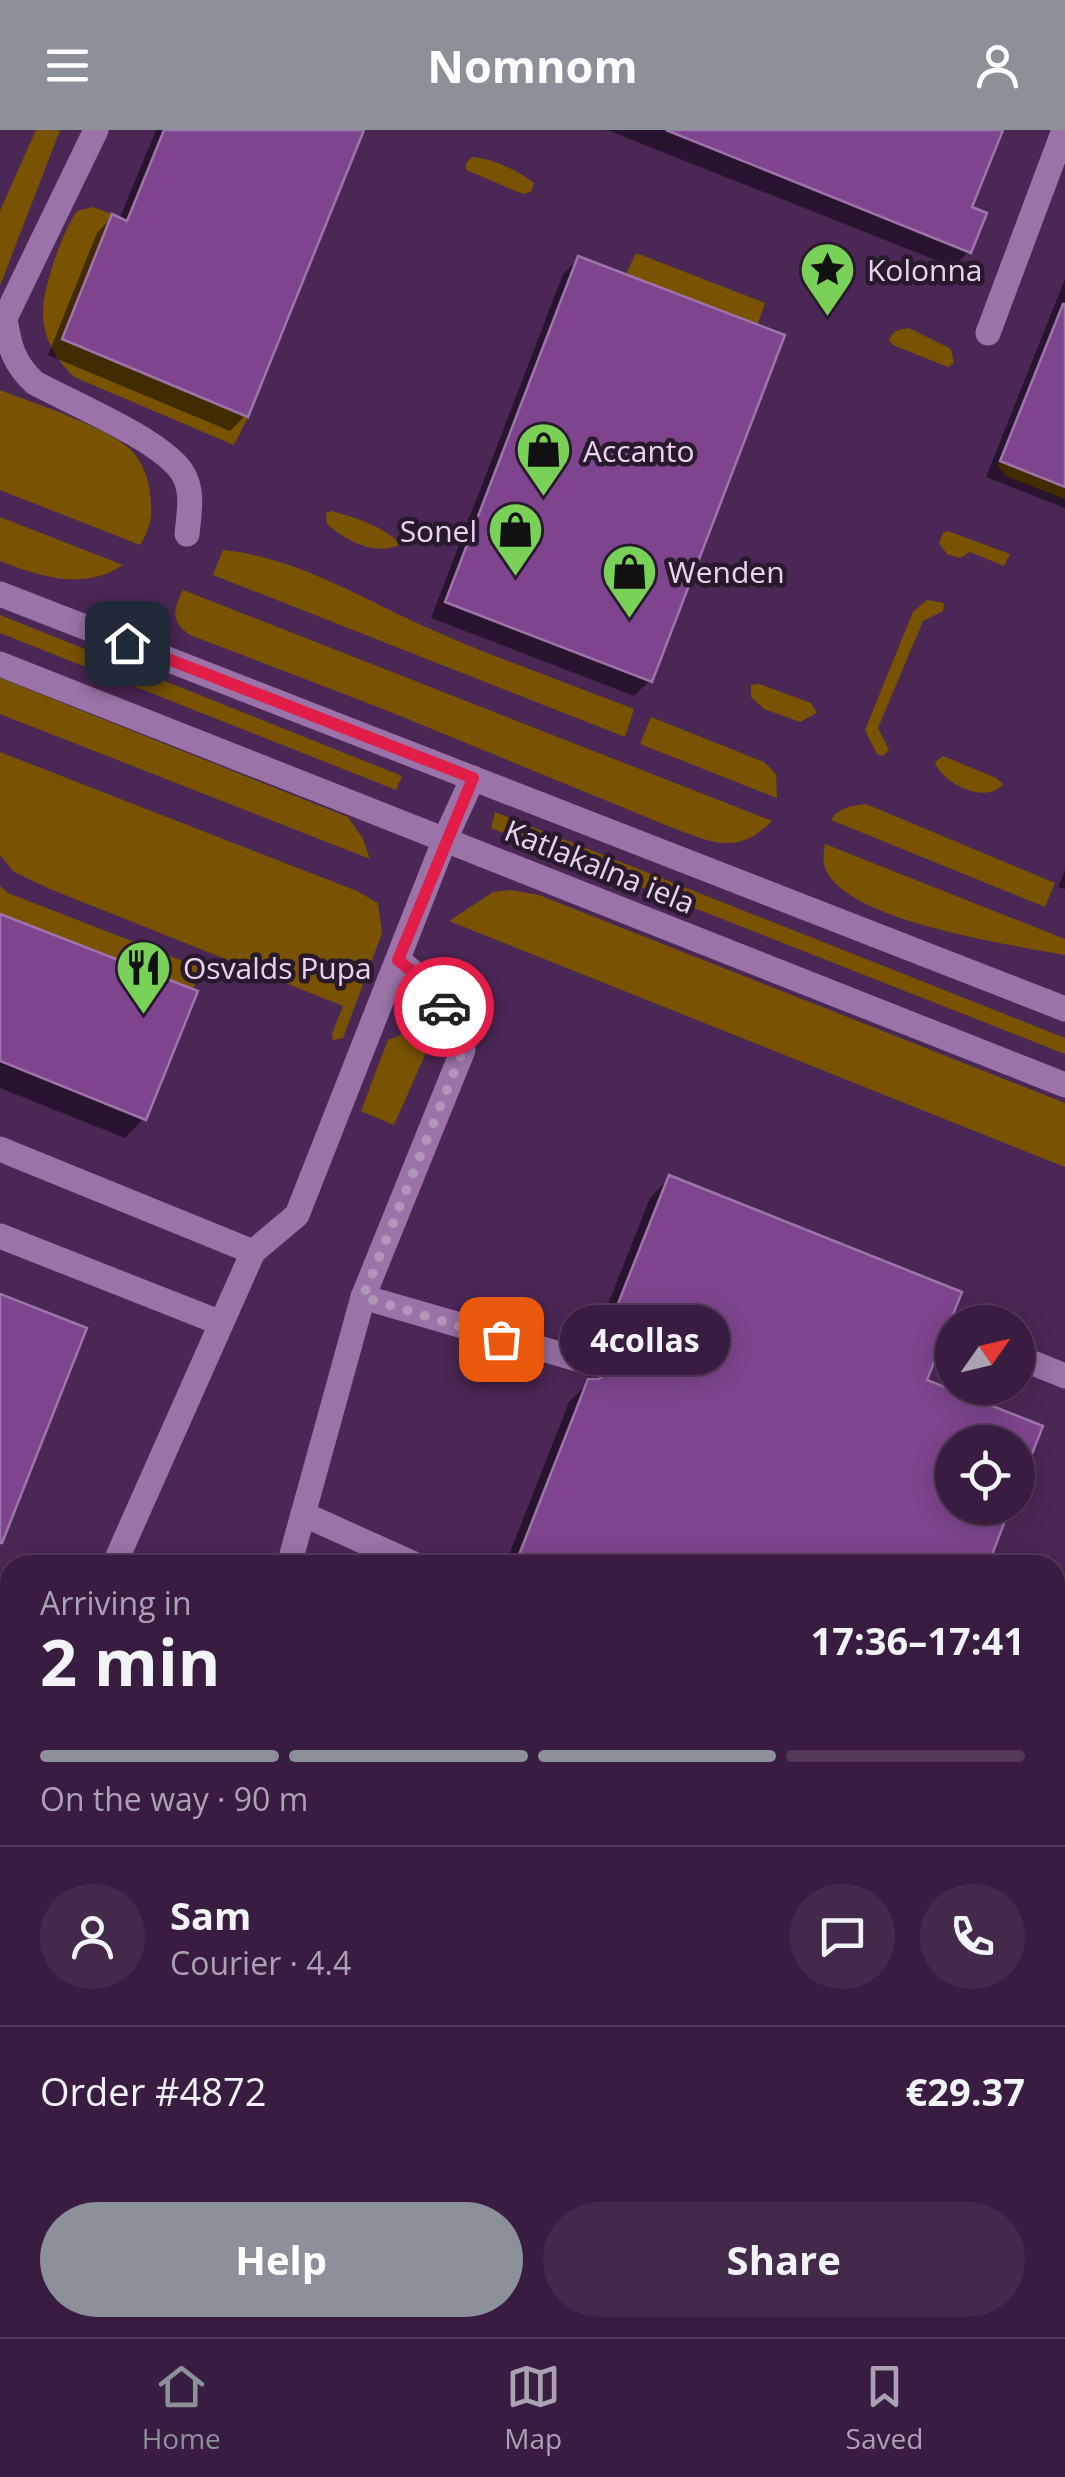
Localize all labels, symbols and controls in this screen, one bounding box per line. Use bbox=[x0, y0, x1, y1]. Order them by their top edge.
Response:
text: Nomnom bbox=[427, 35, 638, 96]
icon: menu bbox=[40, 38, 95, 93]
icon: person bbox=[970, 38, 1025, 93]
place icon: Kolonna bbox=[798, 239, 858, 318]
place label: Kolonna bbox=[867, 249, 983, 290]
shop icon: Accanto bbox=[514, 420, 574, 499]
place label: Accanto bbox=[583, 430, 695, 471]
shop icon: Sonel bbox=[486, 500, 546, 579]
place label: Sonel bbox=[400, 510, 477, 551]
shop icon: Wenden bbox=[599, 541, 659, 620]
place label: Wenden bbox=[668, 551, 785, 592]
pin bbox=[85, 601, 170, 686]
icon: home bbox=[100, 616, 155, 671]
street label: Katlakalna iela bbox=[499, 809, 701, 923]
restaurant icon: Osvalds Pupa bbox=[114, 937, 174, 1016]
place label: Osvalds Pupa bbox=[183, 947, 372, 988]
courier bbox=[394, 957, 494, 1057]
icon: car bbox=[417, 980, 472, 1035]
pin bbox=[459, 1297, 544, 1382]
callout: 4collas bbox=[561, 1304, 731, 1374]
north arrow bbox=[935, 1305, 1035, 1405]
map controls bbox=[935, 1305, 1035, 1525]
icon: bag bbox=[474, 1312, 529, 1367]
text: 4collas bbox=[590, 1318, 700, 1361]
button: locate bbox=[935, 1425, 1035, 1525]
text: Arriving in bbox=[40, 1581, 192, 1624]
text: 17:36–17:41 bbox=[811, 1614, 1025, 1666]
text: 2 min bbox=[40, 1617, 220, 1705]
text: On the way · 90 m bbox=[40, 1777, 308, 1820]
button: person bbox=[40, 1884, 145, 1989]
button: chat bbox=[790, 1884, 895, 1989]
button: phone bbox=[920, 1884, 1025, 1989]
text: Sam bbox=[170, 1889, 251, 1941]
text: Courier · 4.4 bbox=[170, 1941, 351, 1984]
text: Order #4872 bbox=[40, 2065, 267, 2117]
text: €29.37 bbox=[906, 2065, 1025, 2117]
button: Help bbox=[40, 2202, 523, 2317]
button: Share bbox=[543, 2202, 1025, 2317]
tab: Home bbox=[142, 2359, 221, 2457]
tab: Map bbox=[504, 2359, 562, 2457]
tab: Saved bbox=[846, 2359, 923, 2457]

